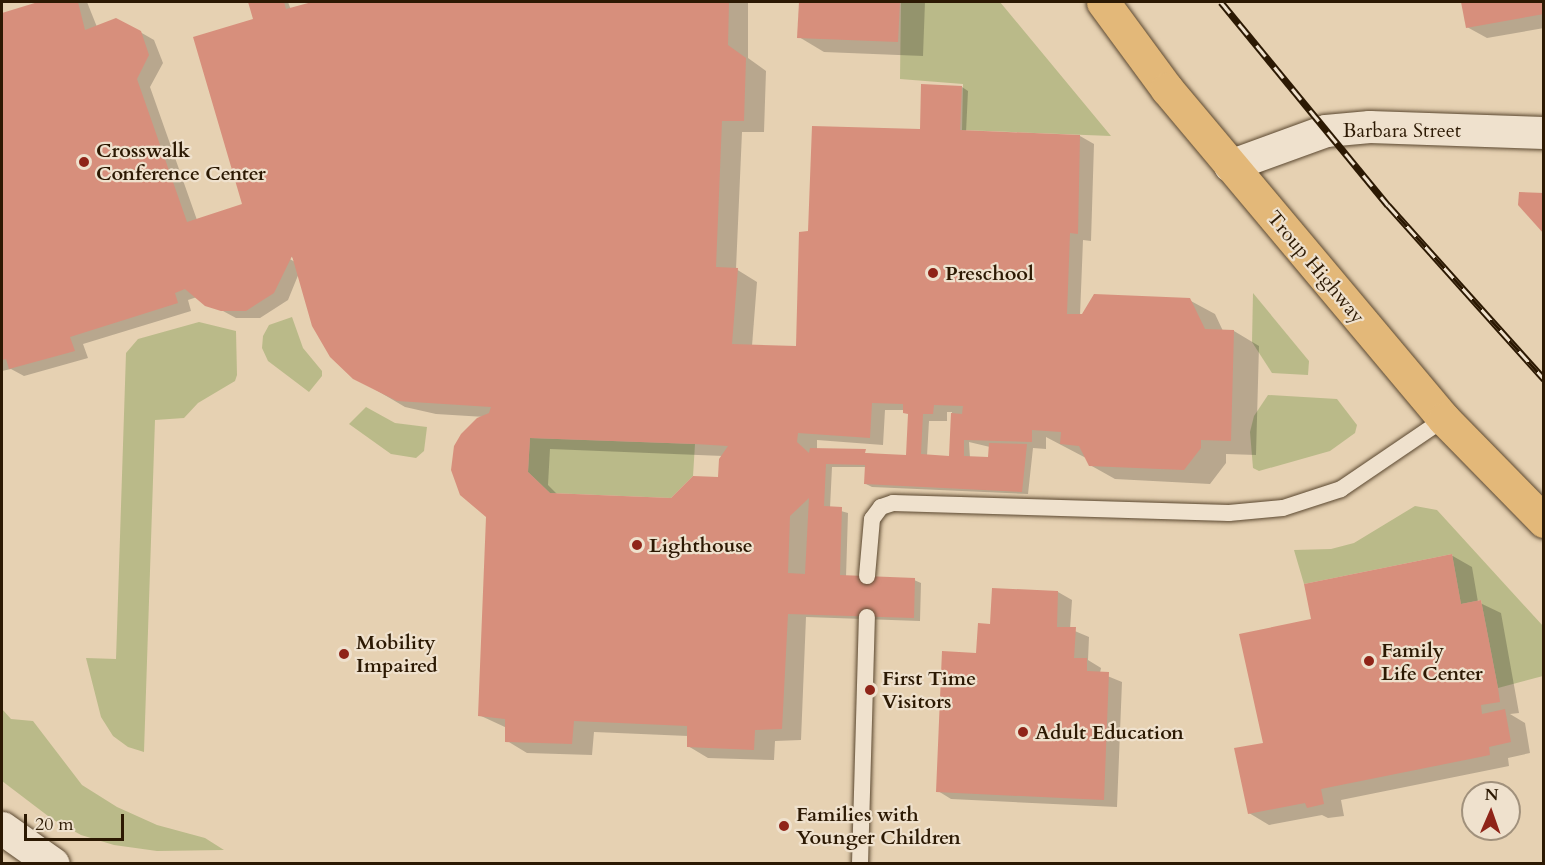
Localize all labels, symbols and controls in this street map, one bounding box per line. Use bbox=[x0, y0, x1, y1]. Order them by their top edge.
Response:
street label: Barbara Street bbox=[1343, 118, 1461, 142]
place label: Crosswalk Conference Center bbox=[96, 138, 266, 185]
marker: Crosswalk Conference Center bbox=[77, 155, 91, 169]
street label: Troup Highway bbox=[1262, 206, 1370, 328]
place label: Preschool bbox=[945, 261, 1034, 285]
marker: Preschool bbox=[926, 266, 940, 280]
place label: Lighthouse bbox=[649, 533, 753, 557]
marker: Lighthouse bbox=[630, 538, 644, 552]
place label: Mobility Impaired bbox=[356, 630, 438, 677]
place label: Family Life Center bbox=[1381, 638, 1483, 685]
marker: Mobility Impaired bbox=[337, 647, 351, 661]
marker: Family Life Center bbox=[1362, 654, 1376, 668]
place label: First Time Visitors bbox=[882, 666, 976, 713]
marker: First Time Visitors bbox=[863, 683, 877, 697]
place label: Adult Education bbox=[1035, 720, 1184, 744]
marker: Adult Education bbox=[1016, 725, 1030, 739]
north arrow bbox=[1461, 781, 1521, 841]
text: N bbox=[1484, 784, 1499, 806]
scale bar bbox=[27, 802, 128, 840]
place label: Families with Younger Children bbox=[796, 802, 961, 849]
text: 20 m bbox=[35, 812, 74, 837]
marker: Families with Younger Children bbox=[777, 819, 791, 833]

